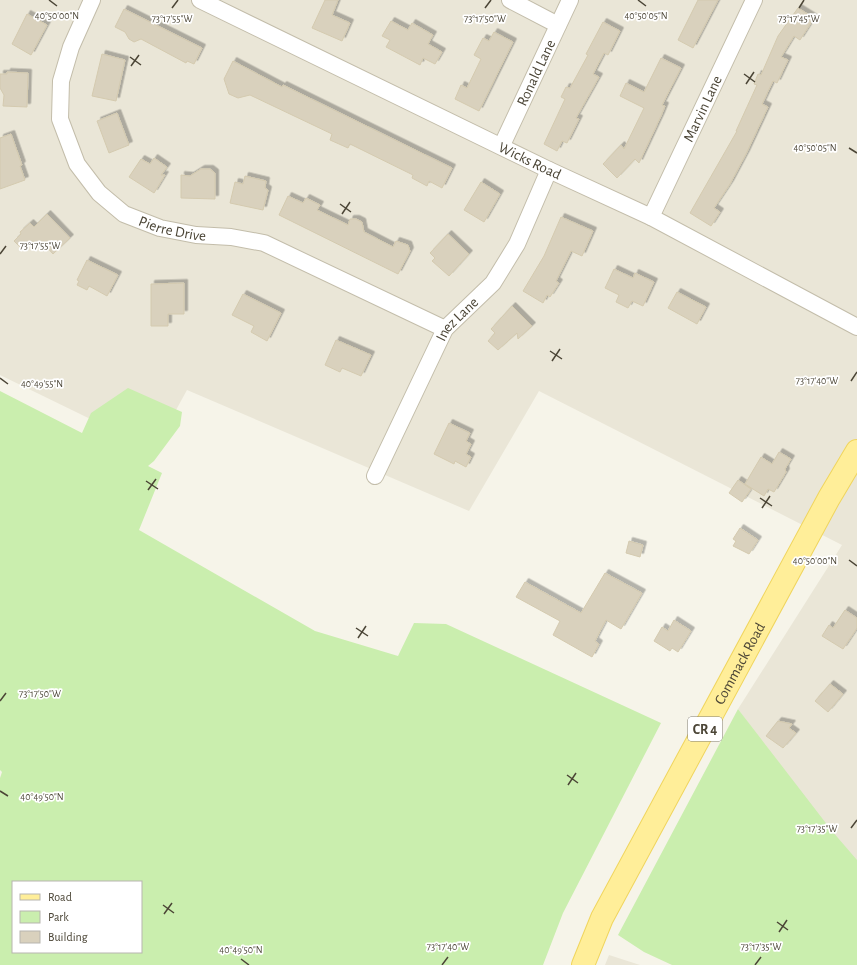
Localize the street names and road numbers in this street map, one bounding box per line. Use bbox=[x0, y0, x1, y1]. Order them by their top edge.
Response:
street label: Ronald Lane bbox=[514, 37, 558, 108]
street label: Marvin Lane bbox=[681, 73, 725, 144]
street label: Wicks Road bbox=[496, 140, 564, 183]
street label: Pierre Drive bbox=[137, 213, 206, 244]
street label: Inez Lane bbox=[433, 294, 481, 344]
street label: Commack Road bbox=[712, 620, 768, 707]
road number: CR 4 bbox=[688, 717, 722, 741]

